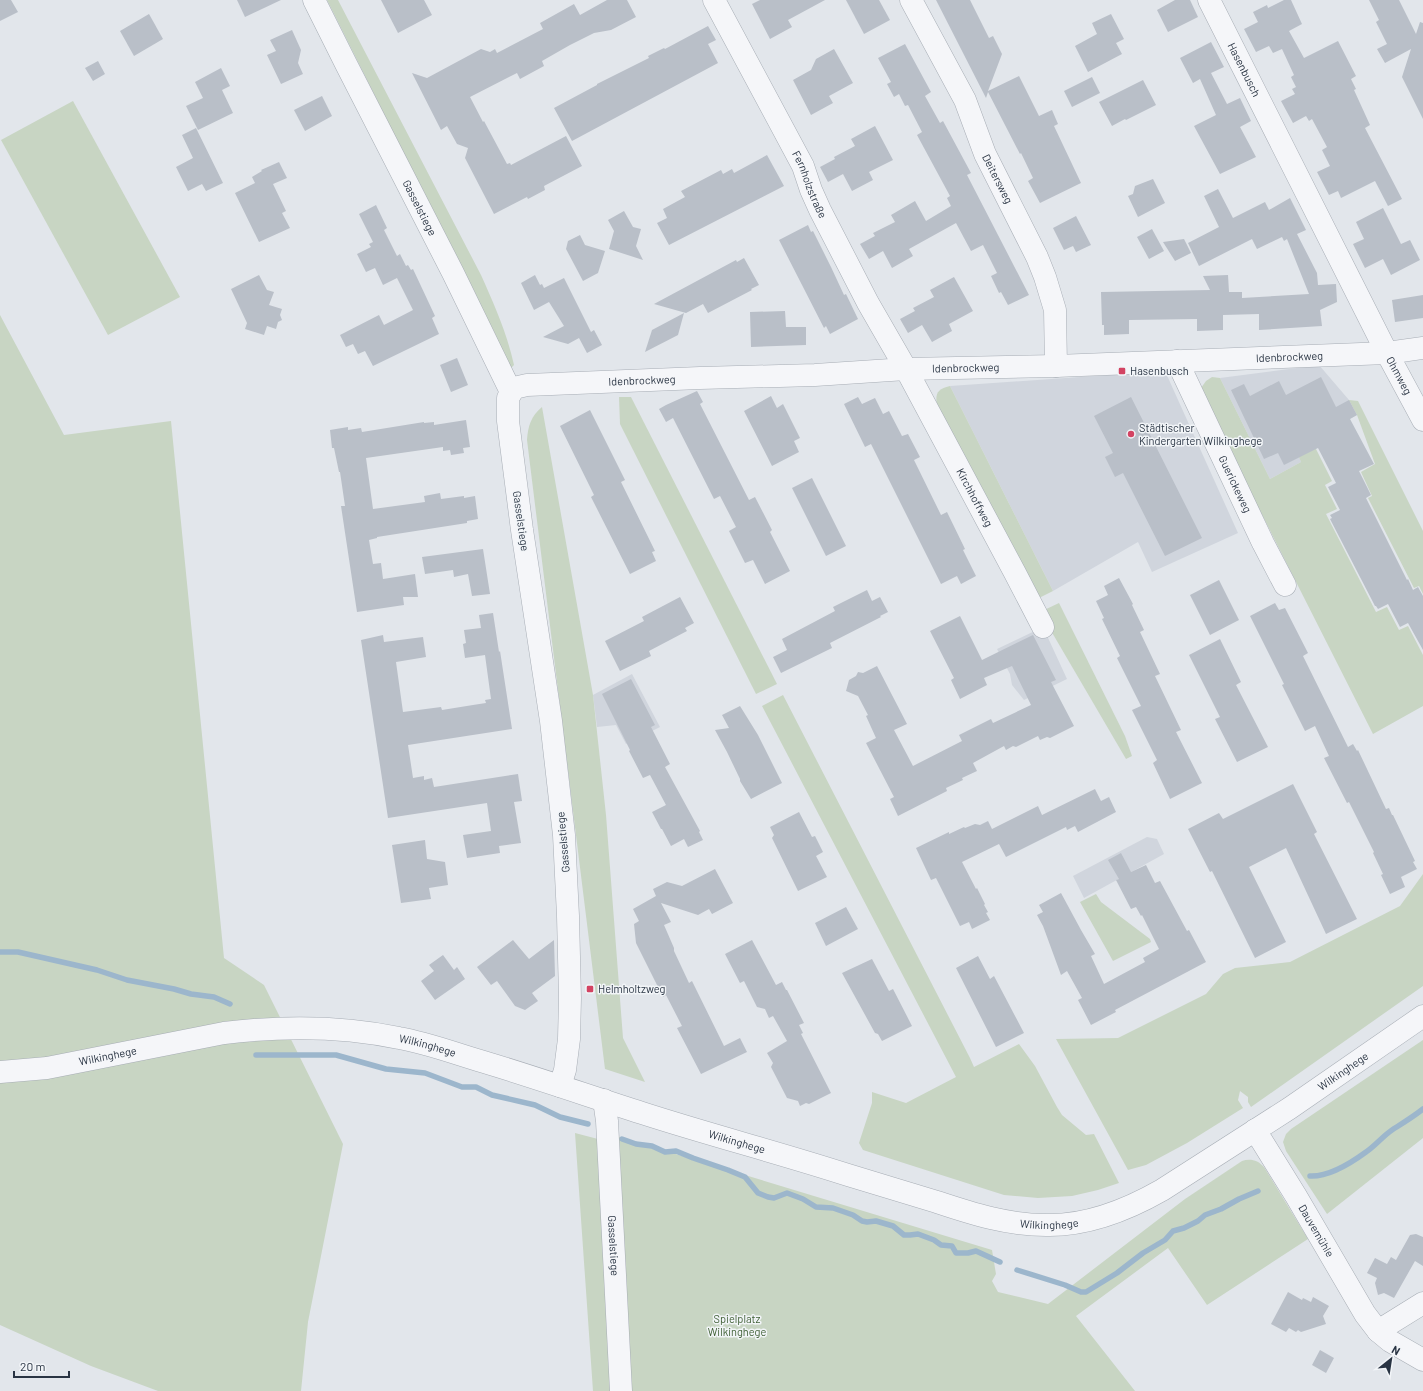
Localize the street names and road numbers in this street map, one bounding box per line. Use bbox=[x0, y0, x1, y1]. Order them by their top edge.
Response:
street label: Hasenbusch bbox=[1226, 40, 1264, 99]
street label: Fernholzstraße bbox=[790, 148, 830, 220]
street label: Deitersweg bbox=[980, 152, 1016, 206]
street label: Gasselstiege bbox=[400, 177, 440, 238]
street label: Idenbrockweg bbox=[1255, 349, 1323, 364]
street label: Ohmweg bbox=[1384, 354, 1415, 397]
street label: Idenbrockweg bbox=[932, 360, 1000, 374]
street label: Idenbrockweg bbox=[608, 372, 676, 388]
street label: Guerickeweg bbox=[1217, 453, 1255, 514]
street label: Kirchhoffweg bbox=[954, 466, 996, 529]
street label: Gasselstiege bbox=[511, 490, 532, 552]
street label: Gasselstiege bbox=[553, 811, 572, 873]
street label: Wilkinghege bbox=[398, 1031, 458, 1059]
street label: Wilkinghege bbox=[78, 1043, 138, 1068]
street label: Wilkinghege bbox=[1315, 1049, 1371, 1093]
street label: Wilkinghege bbox=[707, 1127, 767, 1156]
street label: Dauvemühle bbox=[1296, 1202, 1337, 1259]
street label: Gasselstiege bbox=[606, 1215, 622, 1276]
street label: Wilkinghege bbox=[1019, 1216, 1079, 1231]

